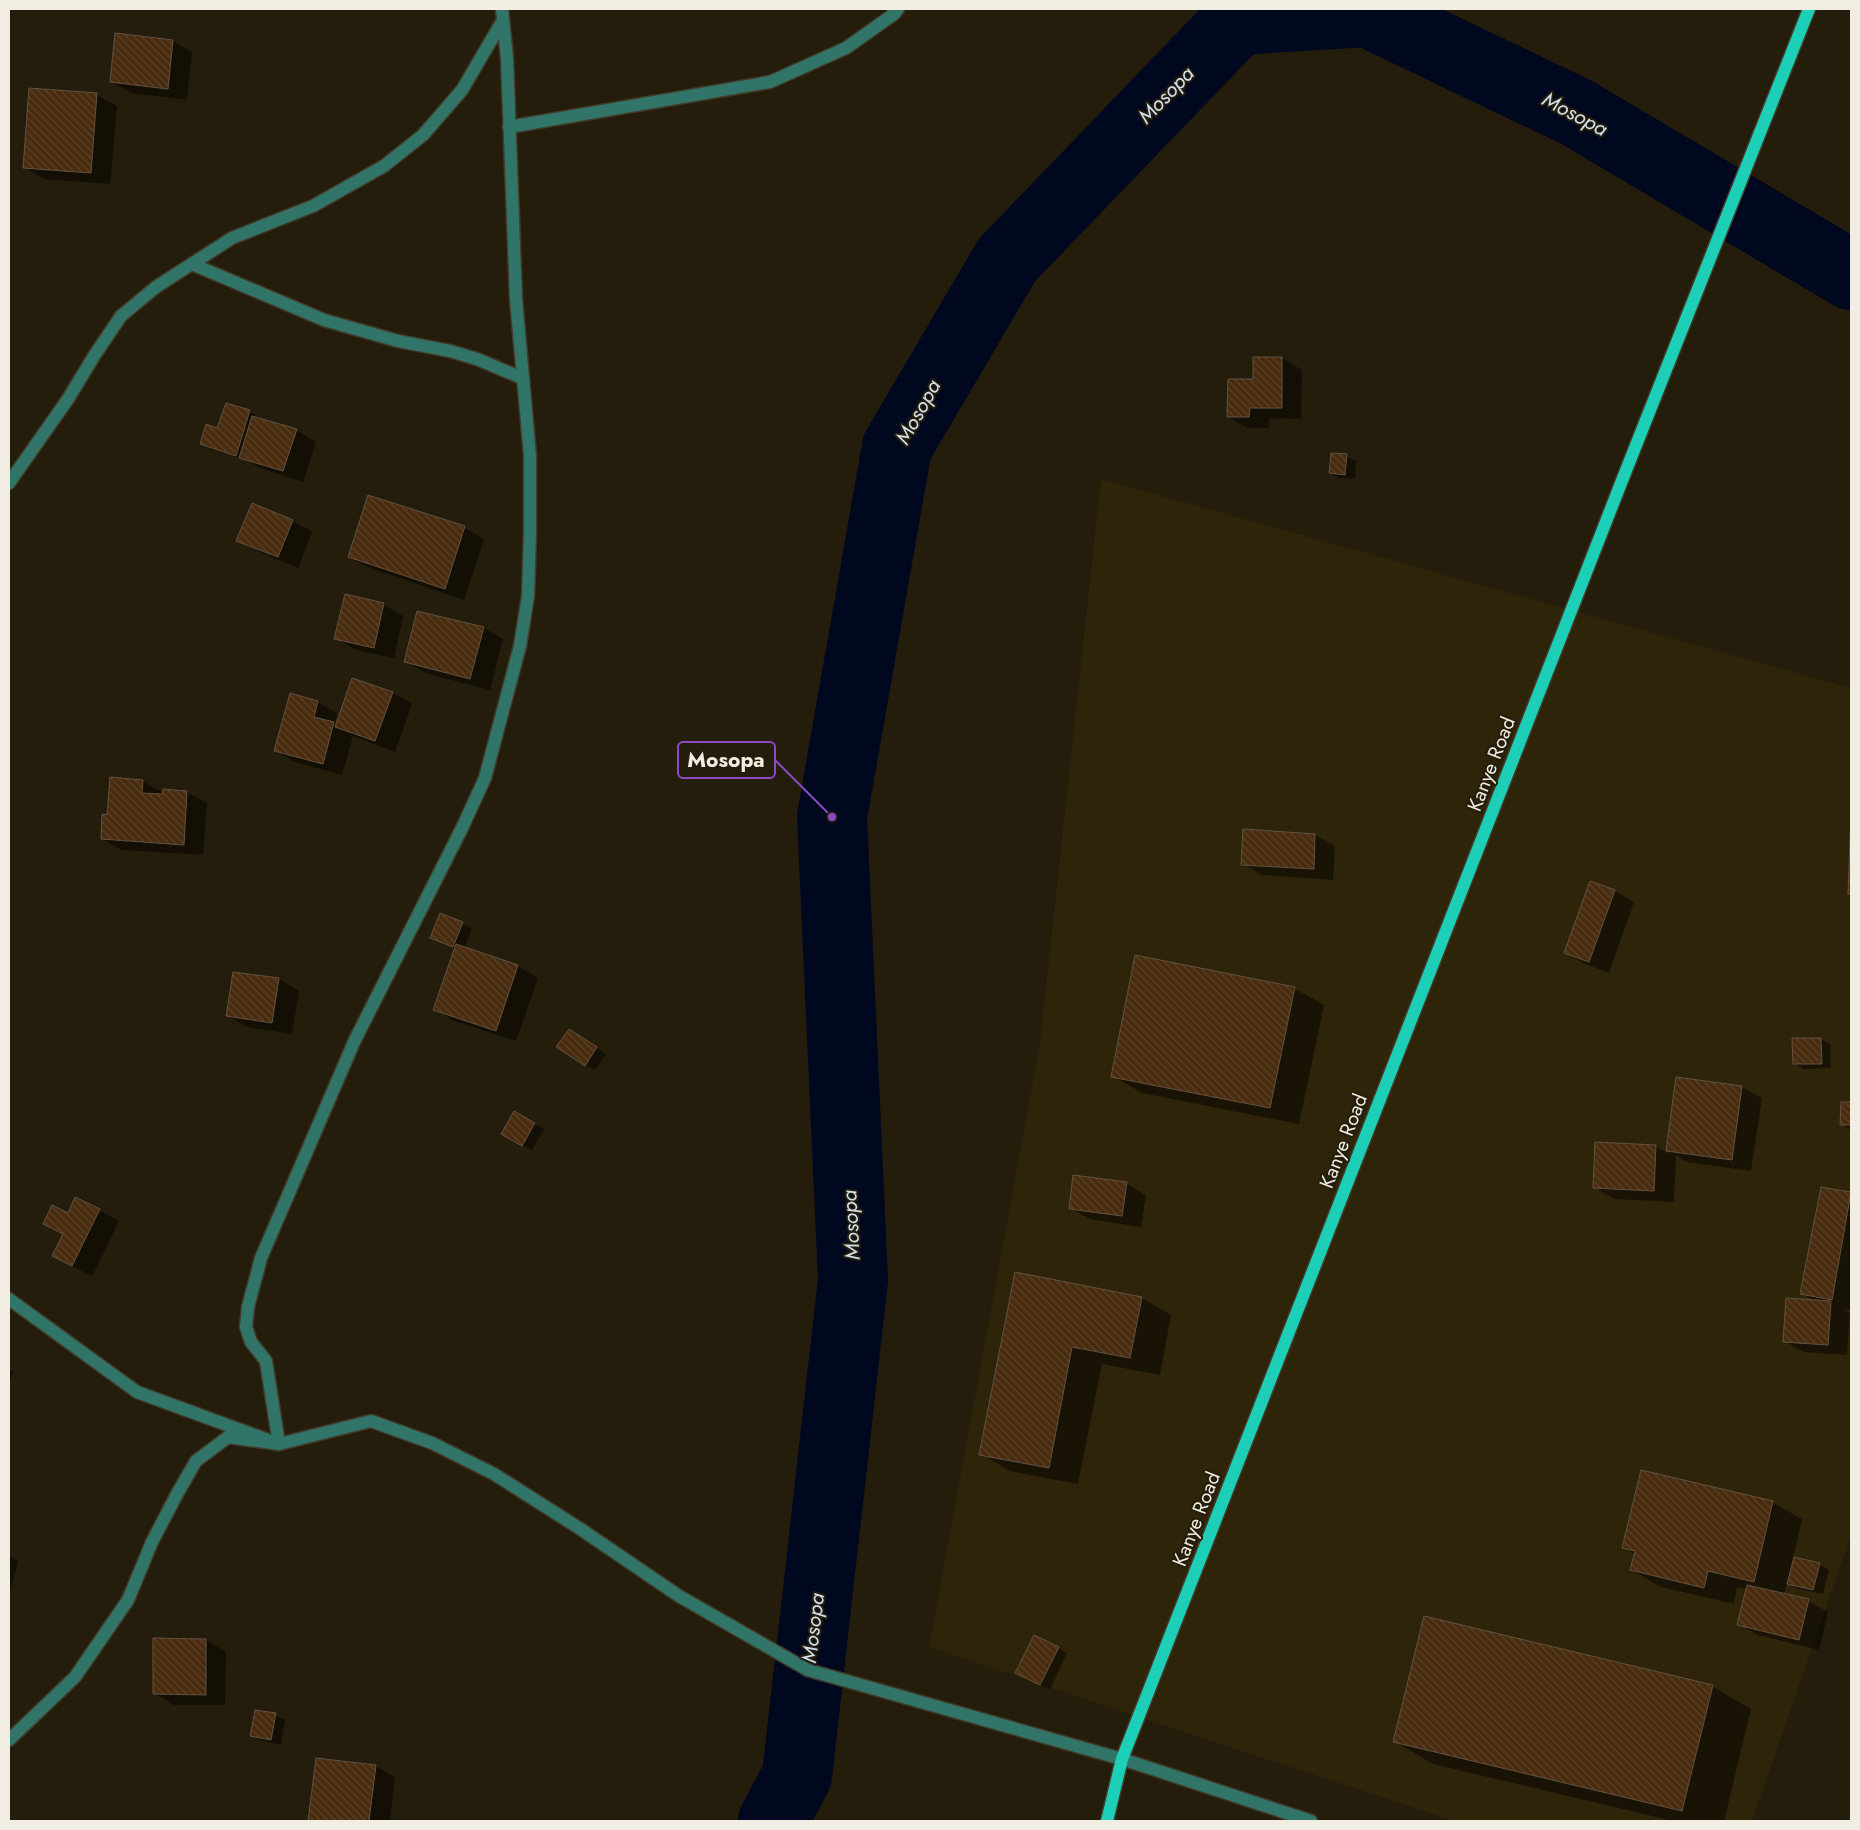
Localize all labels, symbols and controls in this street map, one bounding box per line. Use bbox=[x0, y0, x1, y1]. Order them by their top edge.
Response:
water label: Mosopa bbox=[1131, 59, 1201, 131]
water label: Mosopa bbox=[1537, 84, 1613, 144]
water label: Mosopa bbox=[888, 374, 948, 450]
street label: Kanye Road bbox=[1460, 713, 1523, 816]
callout: Mosopa bbox=[678, 742, 775, 778]
text: Mosopa bbox=[687, 745, 765, 775]
street label: Kanye Road bbox=[1312, 1090, 1375, 1193]
water label: Mosopa bbox=[834, 1189, 868, 1261]
street label: Kanye Road bbox=[1165, 1468, 1228, 1571]
water label: Mosopa bbox=[794, 1591, 832, 1665]

